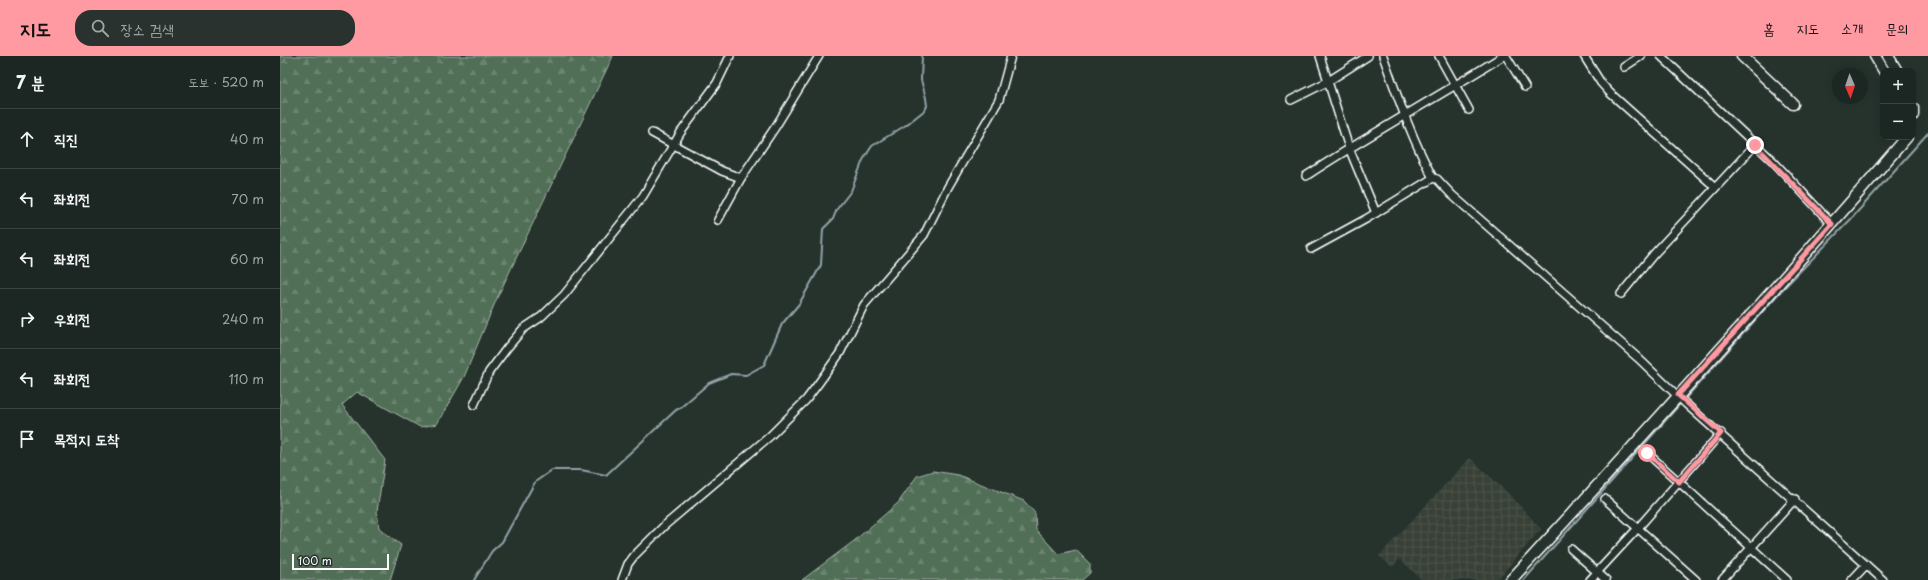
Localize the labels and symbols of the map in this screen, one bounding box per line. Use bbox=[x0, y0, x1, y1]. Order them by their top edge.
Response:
north arrow bbox=[1832, 68, 1868, 104]
route end bbox=[1746, 136, 1764, 154]
route start bbox=[1638, 444, 1656, 462]
scale bar bbox=[292, 552, 389, 571]

